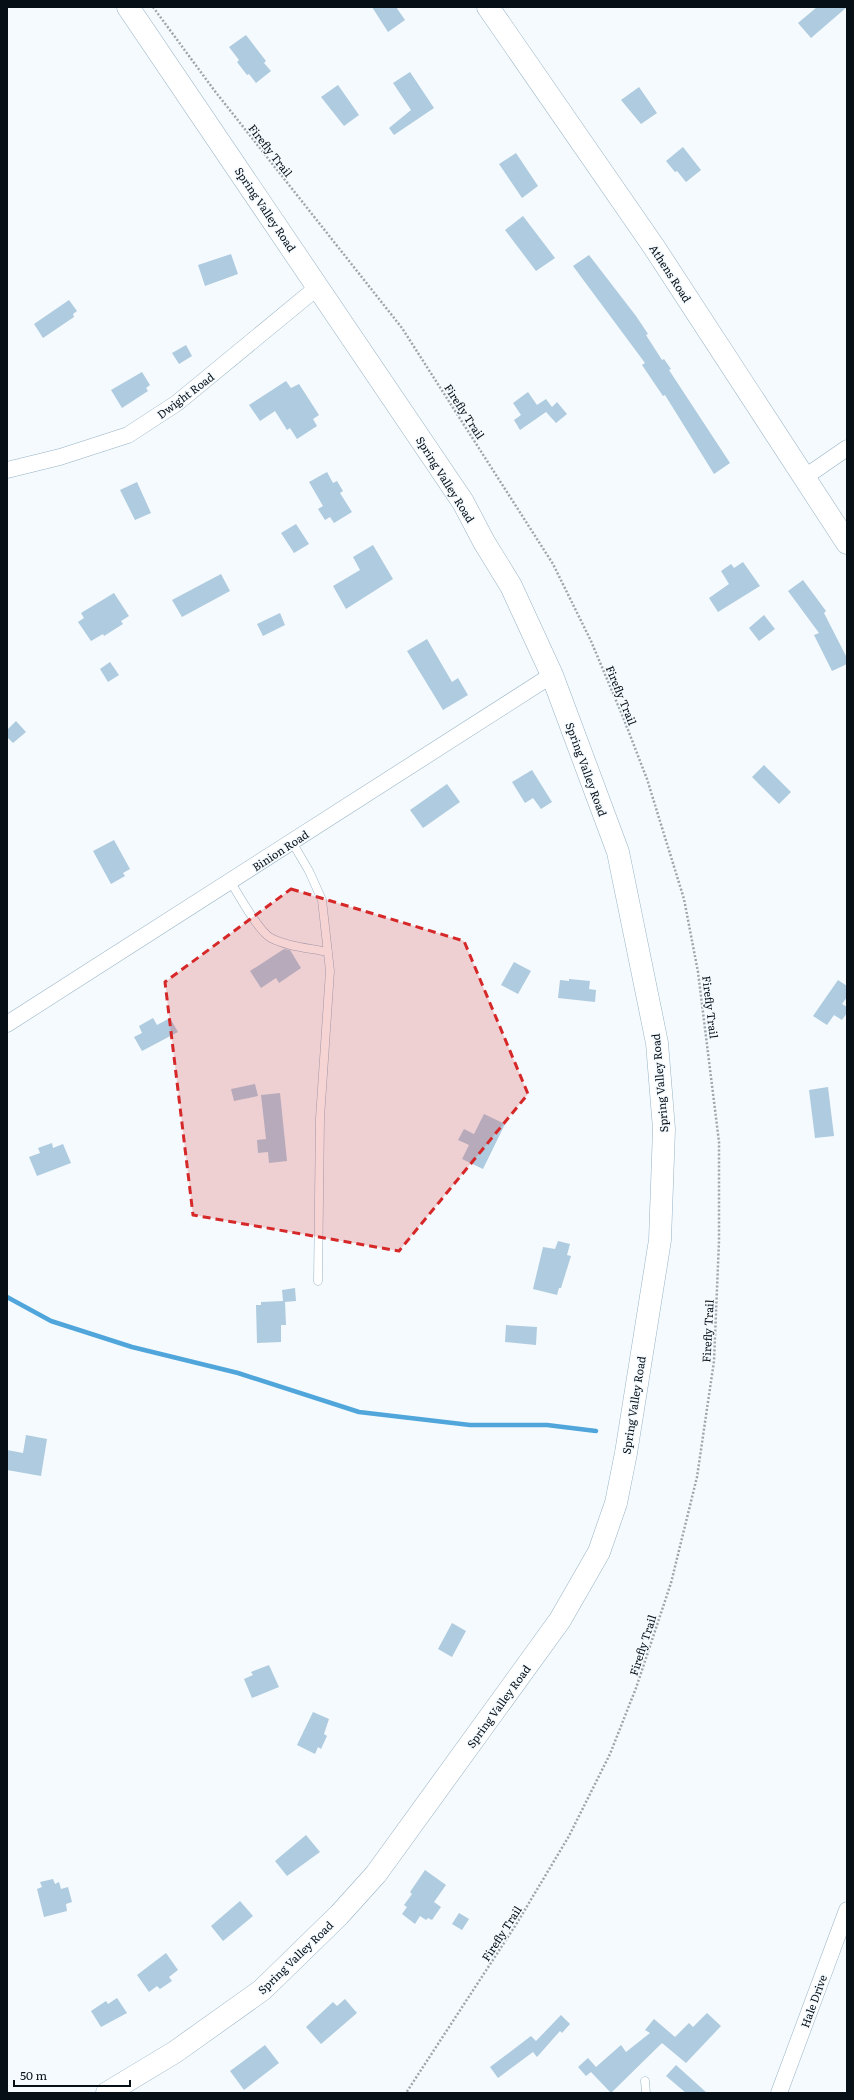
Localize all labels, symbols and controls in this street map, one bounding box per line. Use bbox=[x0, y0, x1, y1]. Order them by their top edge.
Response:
street label: Firefly Trail bbox=[245, 120, 297, 180]
street label: Spring Valley Road bbox=[232, 163, 300, 255]
street label: Athens Road bbox=[646, 241, 696, 305]
street label: Dwight Road bbox=[153, 368, 217, 422]
street label: Firefly Trail bbox=[441, 380, 489, 442]
street label: Spring Valley Road bbox=[413, 433, 479, 525]
street label: Firefly Trail bbox=[603, 663, 641, 727]
street label: Spring Valley Road bbox=[563, 720, 612, 819]
street label: Binion Road bbox=[249, 826, 312, 874]
street label: Firefly Trail bbox=[699, 975, 723, 1040]
street label: Spring Valley Road bbox=[647, 1033, 671, 1133]
street label: Firefly Trail bbox=[697, 1299, 717, 1363]
street label: Spring Valley Road bbox=[617, 1355, 649, 1455]
street label: Firefly Trail bbox=[625, 1612, 659, 1677]
street label: Spring Valley Road bbox=[462, 1661, 534, 1751]
street label: Firefly Trail bbox=[477, 1902, 525, 1964]
street label: Spring Valley Road bbox=[254, 1917, 336, 1997]
street label: Hale Drive bbox=[796, 1972, 830, 2030]
scale bar bbox=[14, 2062, 130, 2088]
text: 50 m bbox=[20, 2066, 47, 2084]

